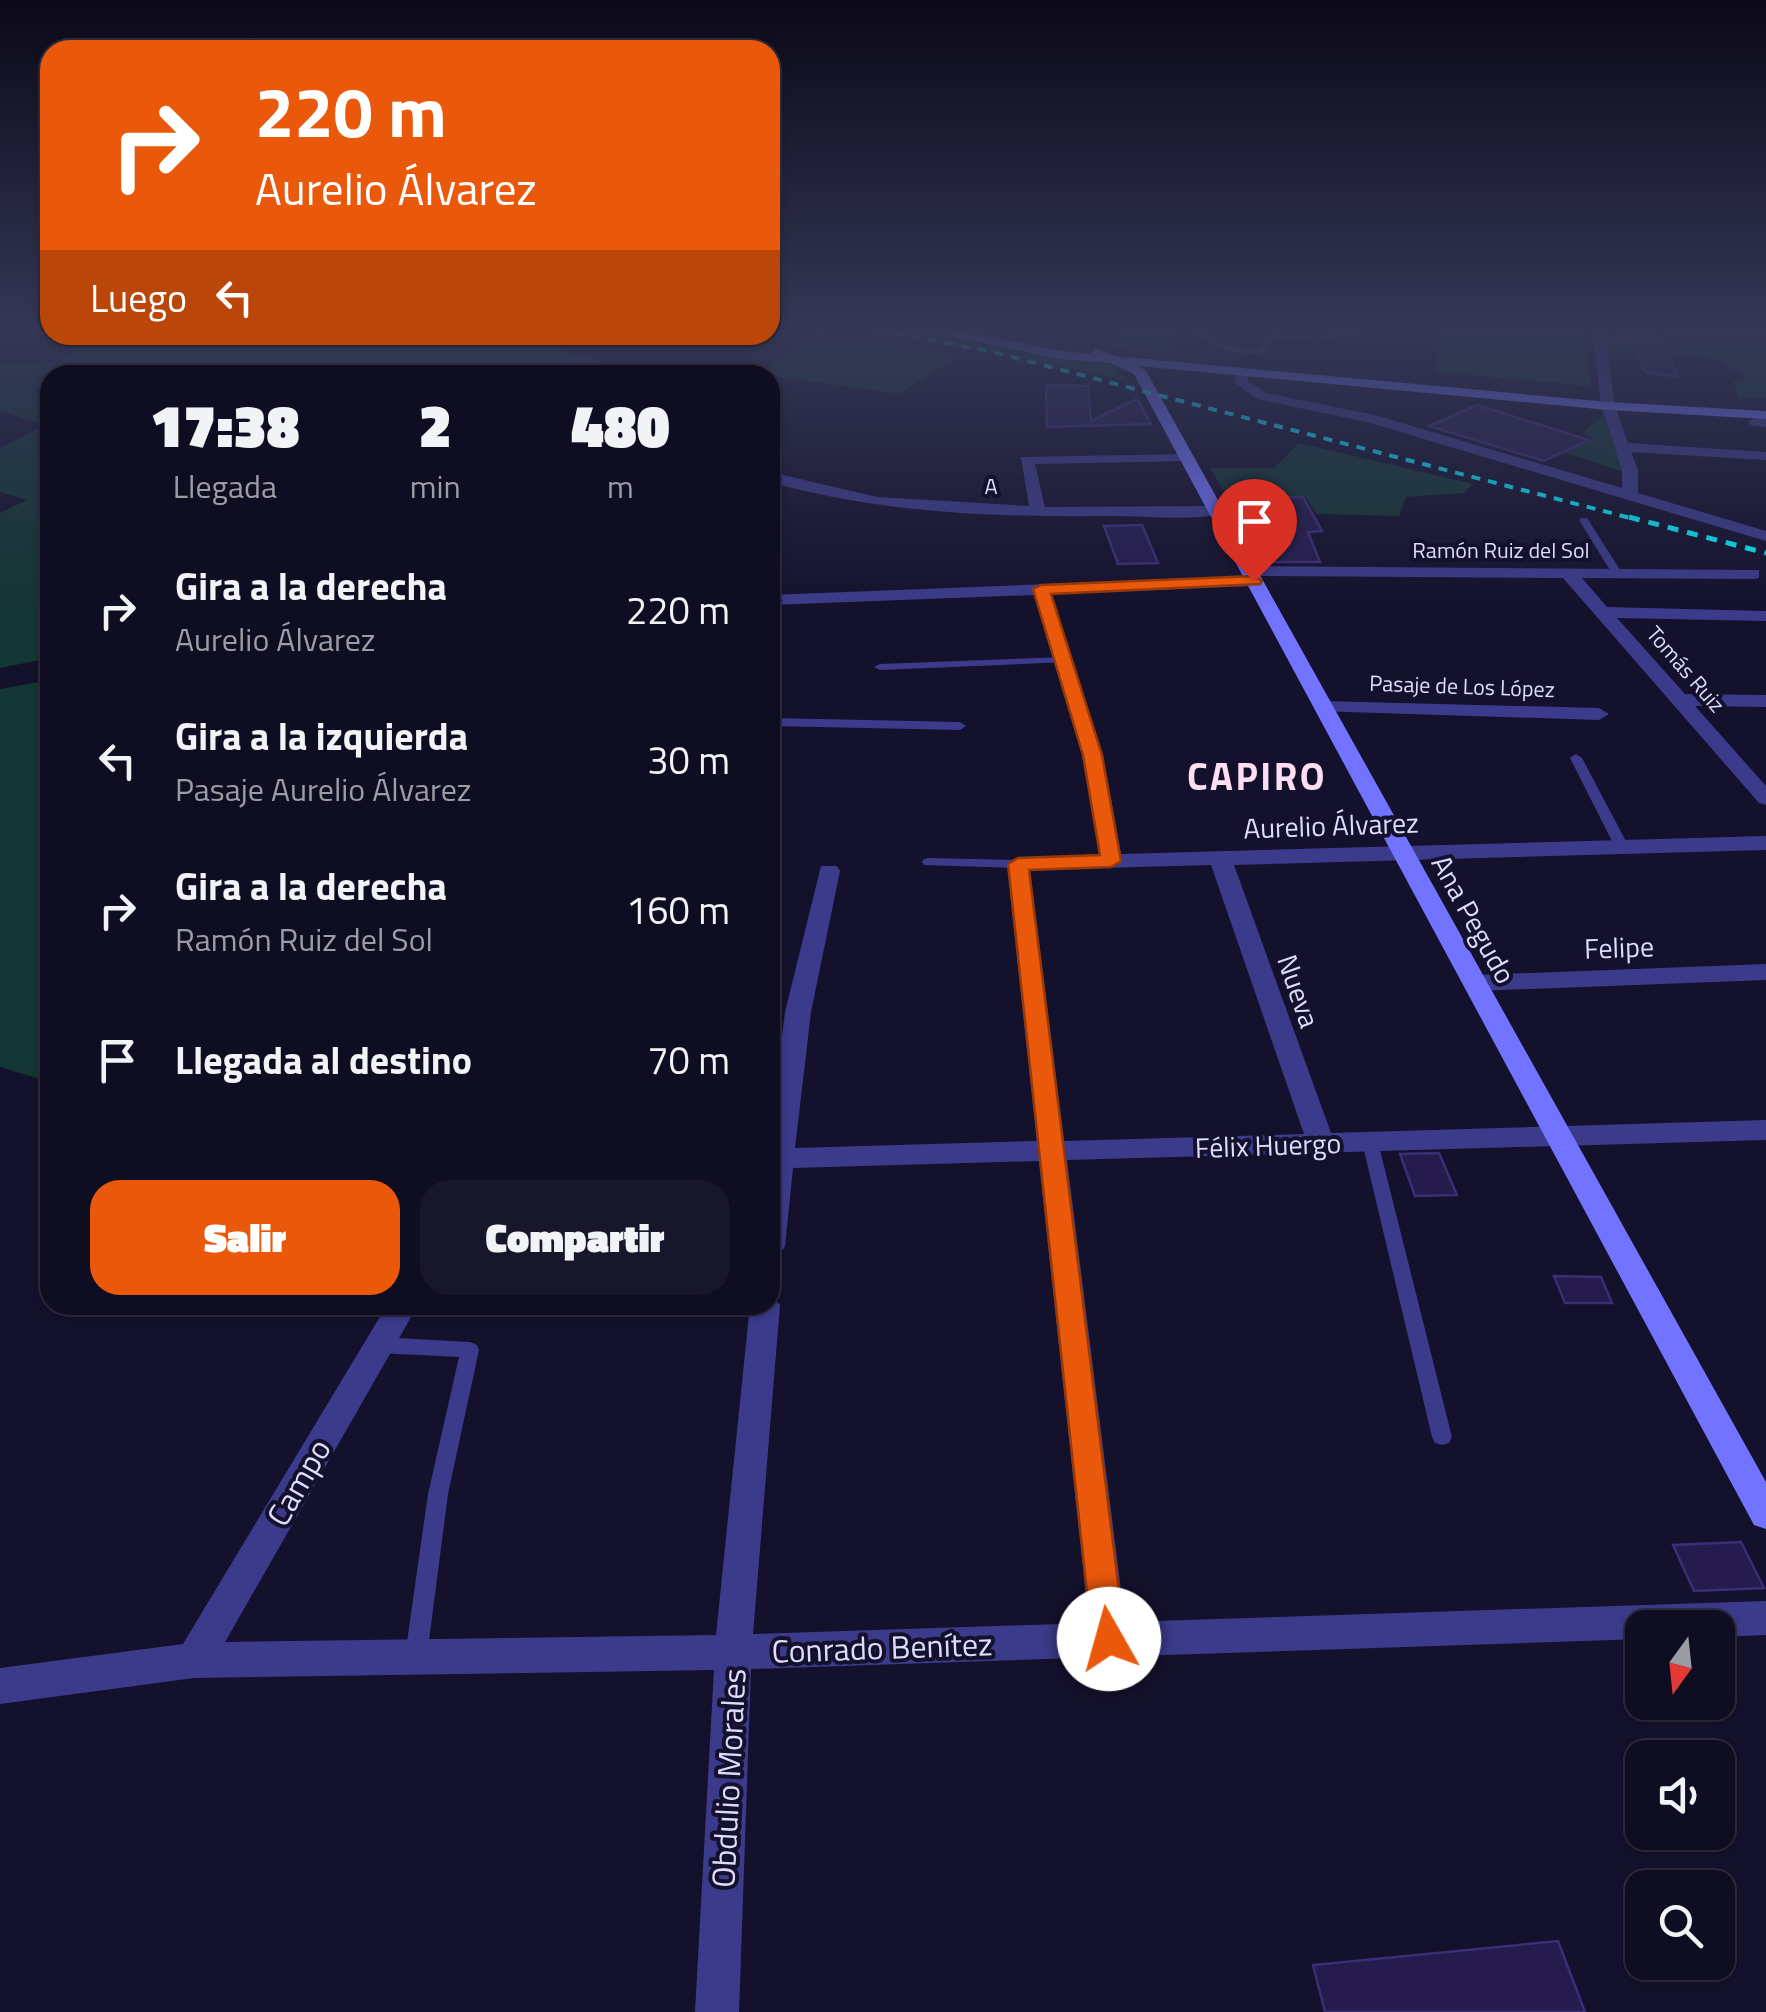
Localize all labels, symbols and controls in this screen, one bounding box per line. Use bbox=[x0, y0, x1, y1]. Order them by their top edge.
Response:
text: 220 m bbox=[255, 58, 447, 164]
icon: right bbox=[90, 80, 220, 210]
text: Aurelio Álvarez bbox=[255, 154, 537, 222]
text: Luego bbox=[90, 269, 187, 327]
icon: left bbox=[207, 270, 262, 325]
text: 17:38 bbox=[150, 379, 299, 470]
text: 2 bbox=[419, 379, 452, 470]
text: 480 bbox=[571, 379, 670, 470]
text: Llegada bbox=[173, 462, 277, 510]
text: min bbox=[410, 462, 461, 510]
text: m bbox=[607, 462, 634, 510]
street label: A bbox=[984, 469, 998, 503]
pin bbox=[1212, 479, 1297, 582]
icon: arrive bbox=[1227, 494, 1282, 549]
street label: Ramón Ruiz del Sol bbox=[1412, 533, 1590, 567]
text: Gira a la derecha bbox=[175, 557, 447, 615]
text: 220 m bbox=[626, 581, 730, 639]
icon: right bbox=[90, 583, 145, 638]
text: Aurelio Álvarez bbox=[175, 615, 375, 663]
street label: Tomás Ruiz bbox=[1639, 618, 1733, 720]
street label: Pasaje de Los López bbox=[1369, 666, 1555, 706]
text: Gira a la izquierda bbox=[175, 707, 468, 765]
text: 30 m bbox=[647, 731, 730, 789]
icon: left bbox=[90, 733, 145, 788]
district label: CAPIRO bbox=[1187, 747, 1327, 805]
text: Pasaje Aurelio Álvarez bbox=[175, 765, 471, 813]
street label: Aurelio Álvarez bbox=[1243, 800, 1419, 850]
street label: Ana Pegudo bbox=[1421, 847, 1527, 991]
text: Gira a la derecha bbox=[175, 857, 447, 915]
text: 160 m bbox=[626, 881, 730, 939]
icon: right bbox=[90, 883, 145, 938]
text: Ramón Ruiz del Sol bbox=[175, 915, 433, 963]
street label: Felipe bbox=[1583, 924, 1655, 970]
street label: Nueva bbox=[1266, 949, 1332, 1033]
text: Llegada al destino bbox=[175, 1031, 472, 1089]
text: 70 m bbox=[647, 1031, 730, 1089]
icon: arrive bbox=[90, 1033, 145, 1088]
street label: Félix Huergo bbox=[1194, 1121, 1342, 1169]
button: Salir bbox=[90, 1180, 400, 1295]
button: Compartir bbox=[420, 1180, 730, 1295]
street label: Campo bbox=[254, 1429, 342, 1535]
position arrow bbox=[1057, 1587, 1161, 1691]
north arrow bbox=[1625, 1610, 1735, 1720]
map controls bbox=[1625, 1610, 1735, 1980]
street label: Conrado Benítez bbox=[771, 1619, 993, 1675]
street label: Obdulio Morales bbox=[698, 1667, 758, 1889]
button: sound bbox=[1625, 1740, 1735, 1850]
button: search bbox=[1625, 1870, 1735, 1980]

